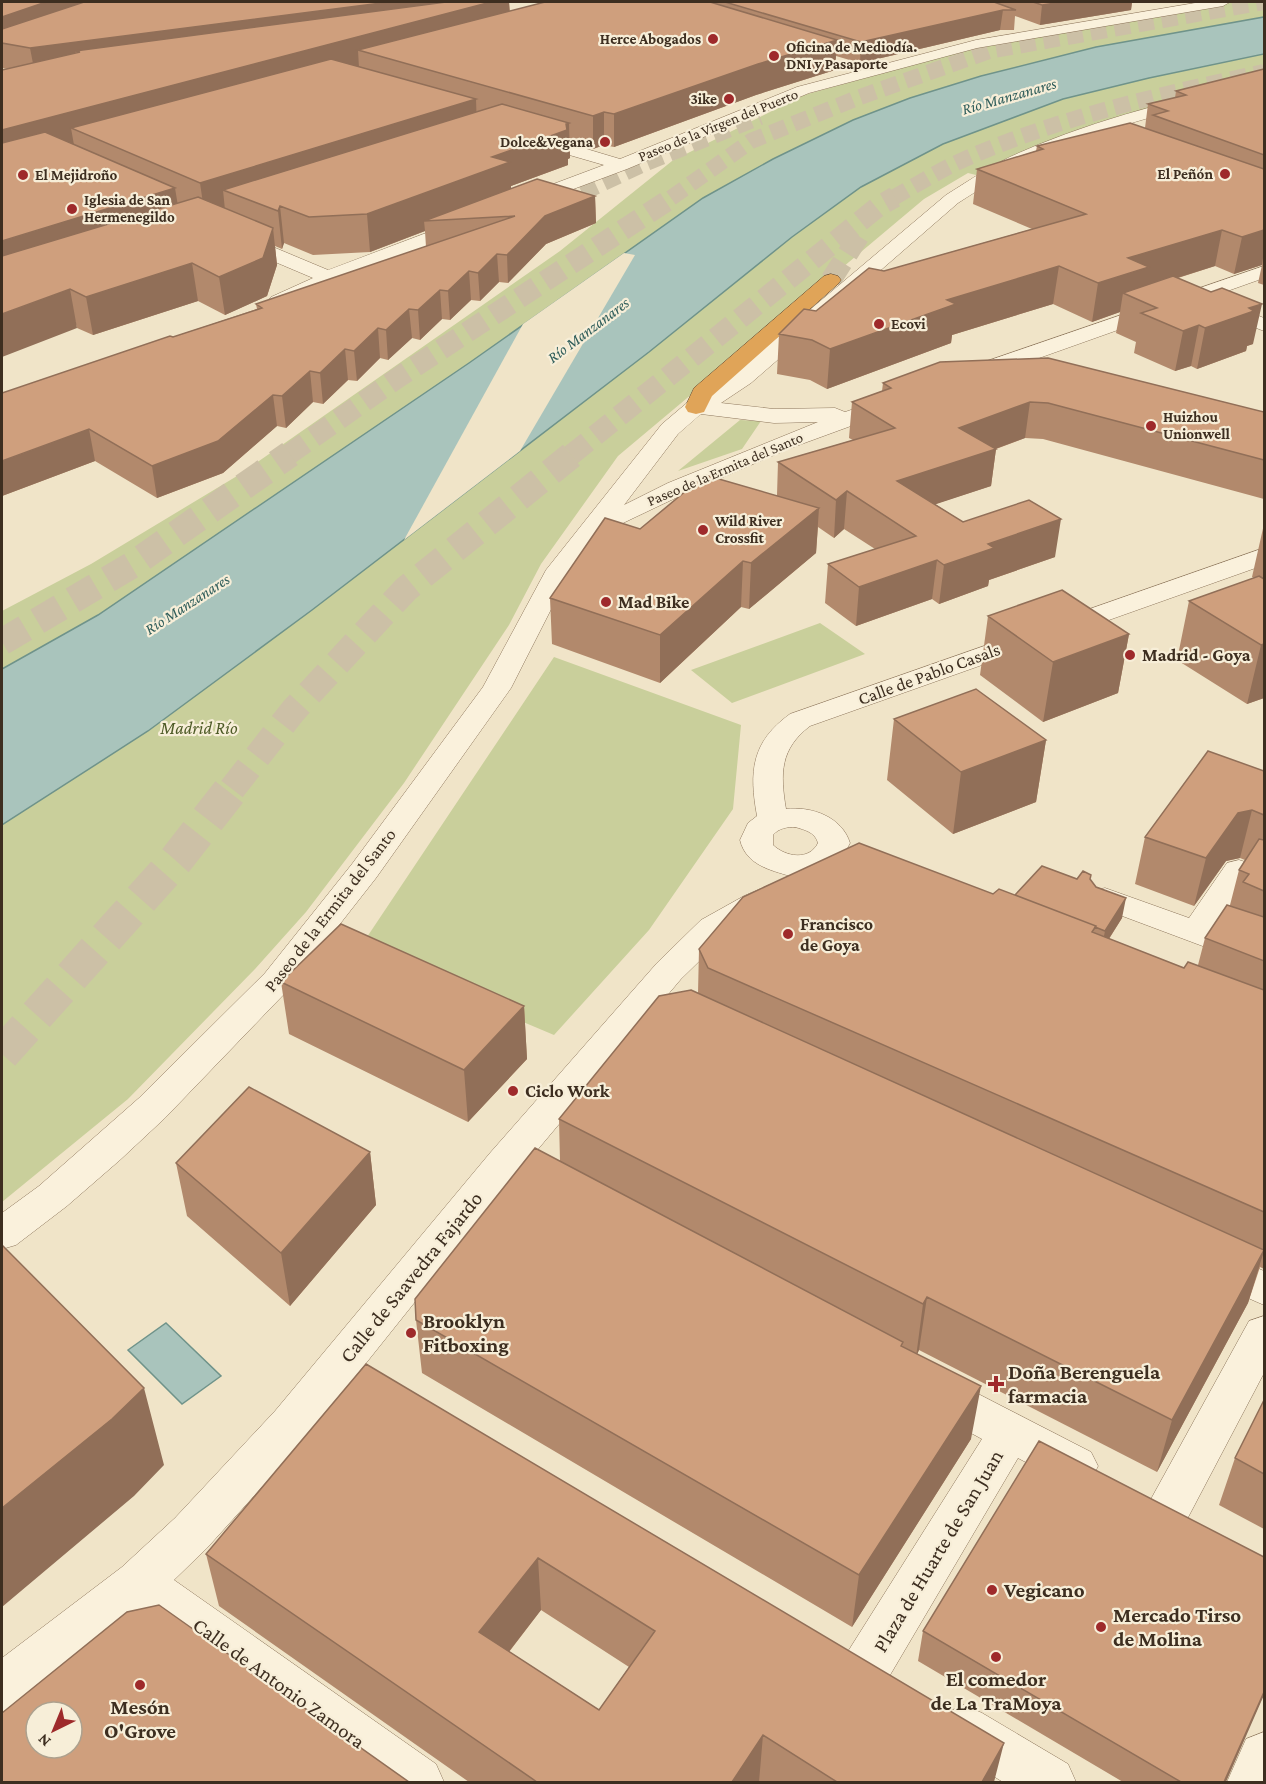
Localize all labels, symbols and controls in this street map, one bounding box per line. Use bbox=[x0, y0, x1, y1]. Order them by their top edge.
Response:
place label: Herce Abogados bbox=[600, 31, 701, 47]
marker: Herce Abogados bbox=[706, 32, 720, 46]
place label: Oficina de Mediodía. DNI y Pasaporte bbox=[786, 39, 917, 72]
marker: Oficina de Mediodía. DNI y Pasaporte bbox=[767, 49, 781, 63]
water label: Río Manzanares bbox=[960, 74, 1058, 118]
street label: Paseo de la Virgen del Puerto bbox=[636, 86, 801, 165]
place label: 3ike bbox=[690, 91, 717, 107]
marker: 3ike bbox=[722, 92, 736, 106]
place label: Dolce&Vegana bbox=[500, 134, 594, 150]
marker: Dolce&Vegana bbox=[598, 135, 612, 149]
place label: El Peñón bbox=[1157, 166, 1213, 182]
place label: El Mejidroño bbox=[35, 167, 118, 184]
marker: El Peñón bbox=[1218, 167, 1232, 181]
marker: El Mejidroño bbox=[16, 168, 30, 182]
place label: Iglesia de San Hermenegildo bbox=[84, 192, 175, 225]
marker: Iglesia de San Hermenegildo bbox=[65, 202, 79, 216]
water label: Río Manzanares bbox=[544, 294, 632, 366]
place label: Ecovi bbox=[891, 316, 926, 332]
marker: Ecovi bbox=[872, 317, 886, 331]
place label: Huizhou Unionwell bbox=[1163, 409, 1231, 442]
marker: Huizhou Unionwell bbox=[1144, 419, 1158, 433]
street label: Paseo de la Ermita del Santo bbox=[645, 429, 805, 509]
place label: Wild River Crossfit bbox=[714, 513, 782, 546]
marker: Wild River Crossfit bbox=[696, 523, 710, 537]
water label: Río Manzanares bbox=[142, 570, 233, 638]
place label: Mad Bike bbox=[618, 592, 689, 612]
marker: Mad Bike bbox=[599, 595, 613, 609]
street label: Calle de Pablo Casals bbox=[855, 639, 1003, 709]
place label: Madrid - Goya bbox=[1142, 645, 1251, 665]
marker: Madrid - Goya bbox=[1123, 648, 1137, 662]
park label: Madrid Río bbox=[159, 718, 238, 738]
street label: Paseo de la Ermita del Santo bbox=[260, 825, 400, 995]
place label: Francisco de Goya bbox=[800, 914, 873, 955]
marker: Francisco de Goya bbox=[781, 927, 795, 941]
place label: Ciclo Work bbox=[525, 1081, 610, 1101]
marker: Ciclo Work bbox=[506, 1084, 520, 1098]
street label: Calle de Saavedra Fajardo bbox=[335, 1187, 487, 1367]
place label: Brooklyn Fitboxing bbox=[423, 1309, 509, 1357]
marker: Brooklyn Fitboxing bbox=[404, 1326, 418, 1340]
place label: Doña Berenguela farmacia bbox=[1008, 1360, 1161, 1408]
marker: Doña Berenguela farmacia bbox=[989, 1377, 1003, 1391]
street label: Plaza de Huarte de San Juan bbox=[868, 1445, 1008, 1657]
place label: Vegicano bbox=[1003, 1578, 1085, 1602]
marker: Vegicano bbox=[985, 1583, 999, 1597]
place label: Mercado Tirso de Molina bbox=[1113, 1603, 1241, 1651]
street label: Calle de Antonio Zamora bbox=[188, 1613, 370, 1754]
marker: Mercado Tirso de Molina bbox=[1094, 1620, 1108, 1634]
marker: El comedor de La TraMoya bbox=[989, 1650, 1003, 1664]
place label: El comedor de La TraMoya bbox=[931, 1667, 1062, 1715]
marker: Mesón O'Grove bbox=[133, 1678, 147, 1692]
place label: Mesón O'Grove bbox=[104, 1695, 176, 1743]
north arrow bbox=[24, 1700, 84, 1760]
text: N bbox=[34, 1731, 54, 1751]

